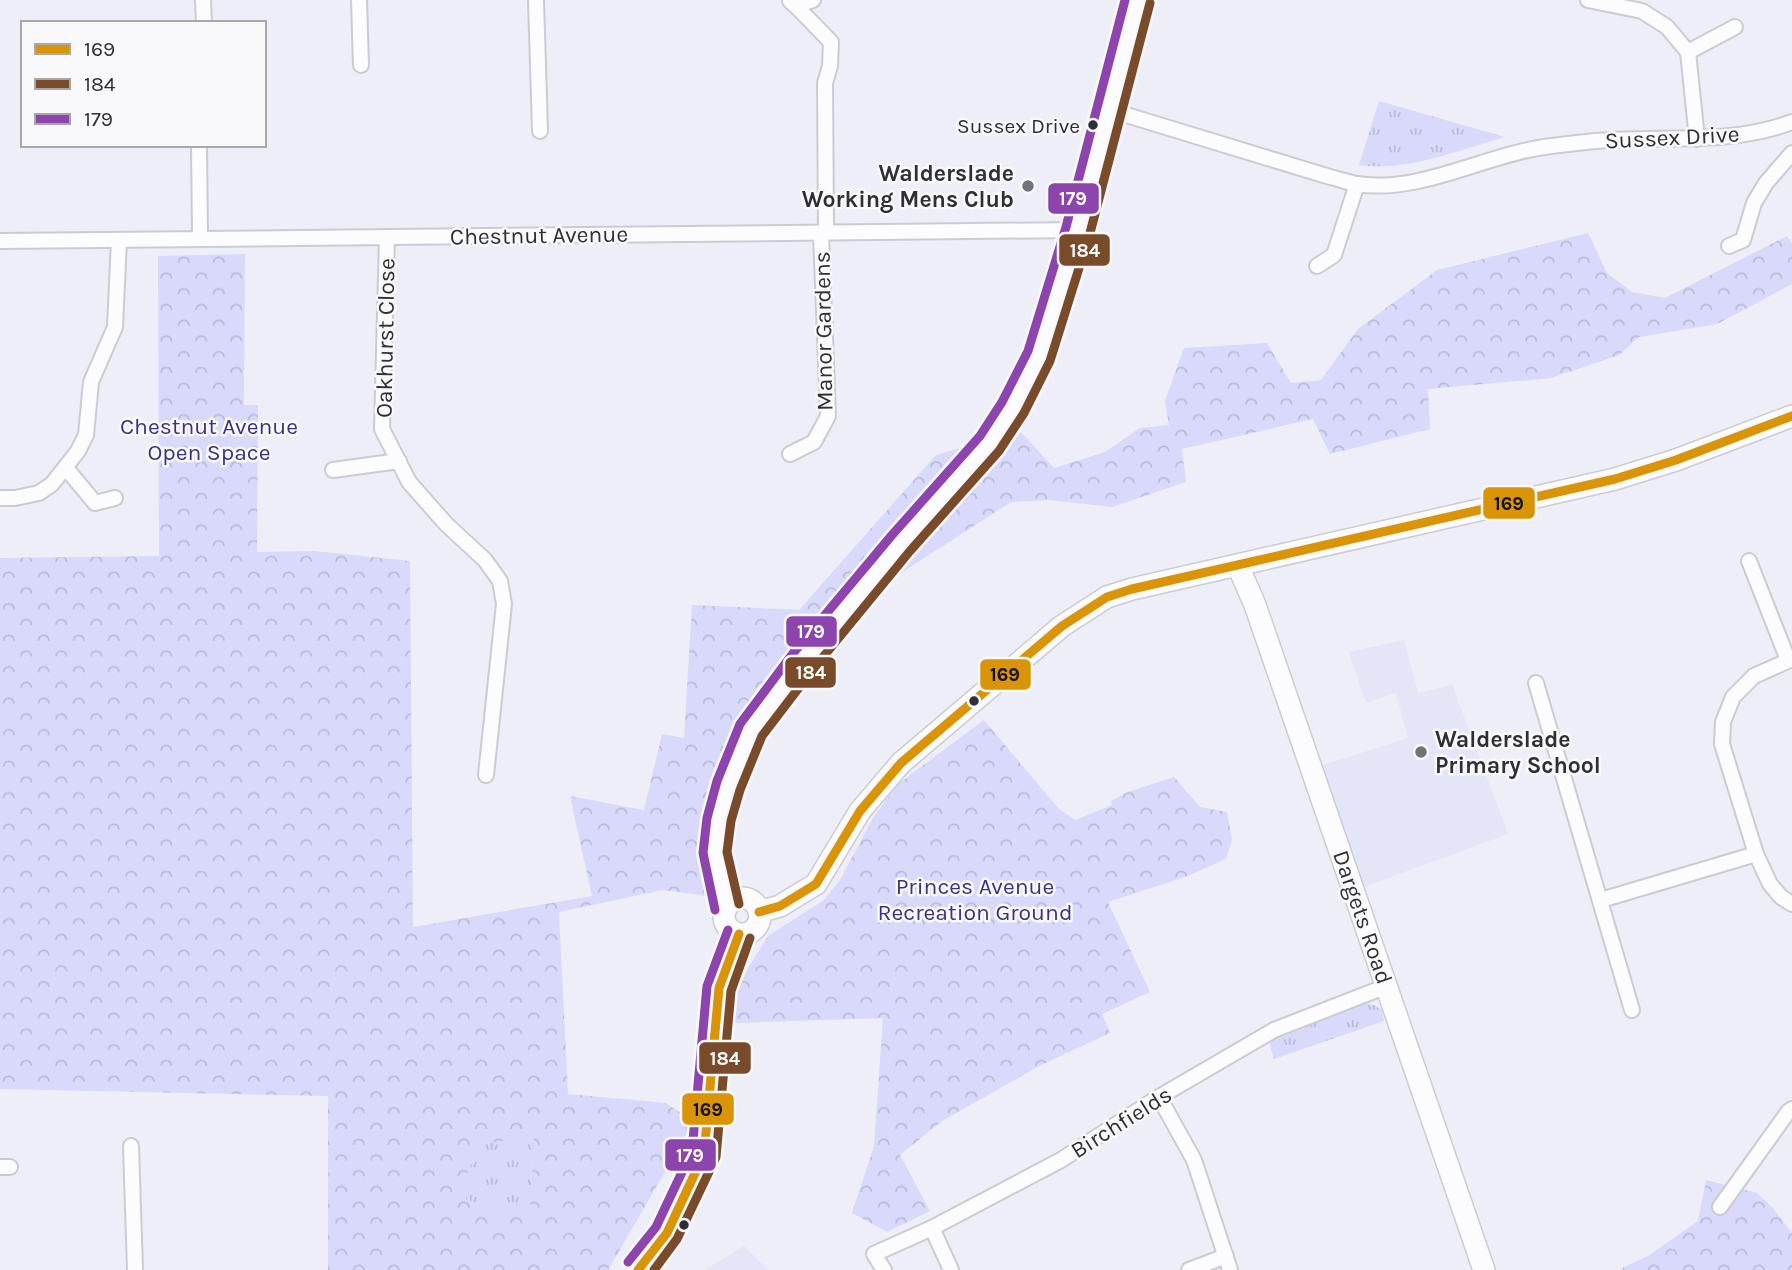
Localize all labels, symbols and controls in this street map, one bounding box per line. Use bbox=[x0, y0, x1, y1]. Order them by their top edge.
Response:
legend bbox=[21, 21, 266, 147]
text: 169 bbox=[84, 37, 115, 61]
text: 184 bbox=[84, 72, 116, 96]
text: 179 bbox=[84, 107, 113, 131]
place label: Sussex Drive bbox=[957, 114, 1080, 138]
marker: Sussex Drive bbox=[1086, 118, 1100, 132]
street label: Sussex Drive bbox=[1604, 120, 1740, 155]
place label: Walderslade Working Mens Club bbox=[802, 160, 1014, 213]
marker: Walderslade Working Mens Club bbox=[1020, 178, 1036, 194]
line badge: 179 bbox=[1047, 182, 1100, 215]
text: 179 bbox=[1059, 188, 1087, 210]
street label: Chestnut Avenue bbox=[450, 220, 628, 251]
line badge: 184 bbox=[1058, 233, 1111, 267]
text: 184 bbox=[1070, 240, 1101, 262]
street label: Manor Gardens bbox=[809, 251, 838, 411]
street label: Oakhurst Close bbox=[371, 258, 400, 418]
park label: Chestnut Avenue Open Space bbox=[120, 413, 298, 466]
line badge: 169 bbox=[1482, 486, 1536, 520]
text: 169 bbox=[1494, 493, 1524, 515]
line badge: 179 bbox=[785, 615, 838, 648]
text: 179 bbox=[797, 621, 825, 643]
line badge: 184 bbox=[784, 656, 837, 689]
line badge: 169 bbox=[979, 658, 1032, 691]
text: 184 bbox=[796, 662, 827, 684]
text: 169 bbox=[990, 664, 1020, 686]
unlabelled marker bbox=[967, 694, 981, 708]
place label: Walderslade Primary School bbox=[1435, 726, 1601, 779]
marker: Walderslade Primary School bbox=[1413, 744, 1429, 760]
street label: Dargets Road bbox=[1327, 847, 1398, 988]
park label: Princes Avenue Recreation Ground bbox=[877, 873, 1073, 926]
line badge: 184 bbox=[698, 1041, 752, 1075]
text: 184 bbox=[710, 1048, 741, 1070]
street label: Birchfields bbox=[1066, 1081, 1177, 1164]
line badge: 169 bbox=[681, 1092, 735, 1126]
text: 169 bbox=[693, 1099, 723, 1121]
line badge: 179 bbox=[664, 1138, 717, 1172]
text: 179 bbox=[676, 1145, 704, 1167]
unlabelled marker bbox=[677, 1218, 691, 1232]

